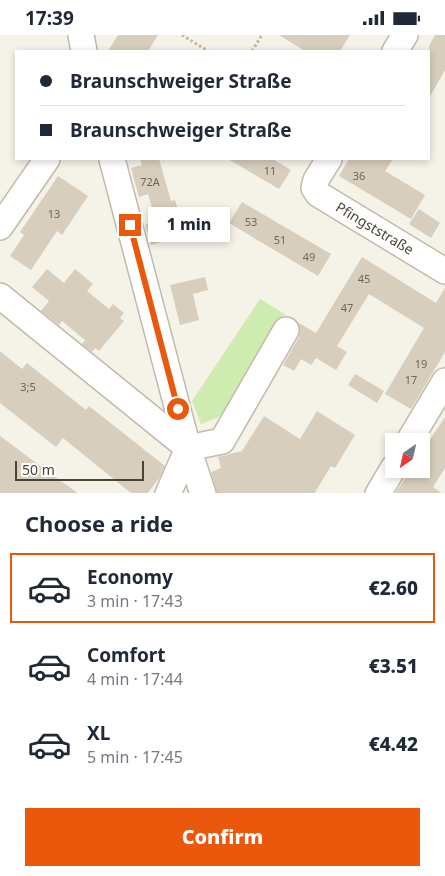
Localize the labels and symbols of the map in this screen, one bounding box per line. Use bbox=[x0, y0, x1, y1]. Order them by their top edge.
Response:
house number: 11 bbox=[264, 163, 276, 178]
house number: 36 bbox=[353, 168, 365, 183]
house number: 72A bbox=[140, 174, 161, 189]
street label: Pfingststraße bbox=[332, 197, 418, 259]
house number: 13 bbox=[48, 206, 60, 221]
callout: 1 min bbox=[148, 207, 230, 243]
route end bbox=[119, 214, 141, 236]
house number: 53 bbox=[245, 214, 257, 229]
house number: 51 bbox=[274, 232, 286, 247]
house number: 49 bbox=[303, 249, 315, 264]
house number: 45 bbox=[358, 271, 370, 286]
house number: 47 bbox=[341, 300, 353, 315]
house number: 19 bbox=[415, 356, 427, 371]
house number: 17 bbox=[405, 372, 417, 387]
house number: 3;5 bbox=[20, 379, 36, 394]
route start bbox=[167, 398, 189, 420]
north arrow bbox=[385, 433, 430, 477]
scale bar bbox=[15, 458, 144, 482]

